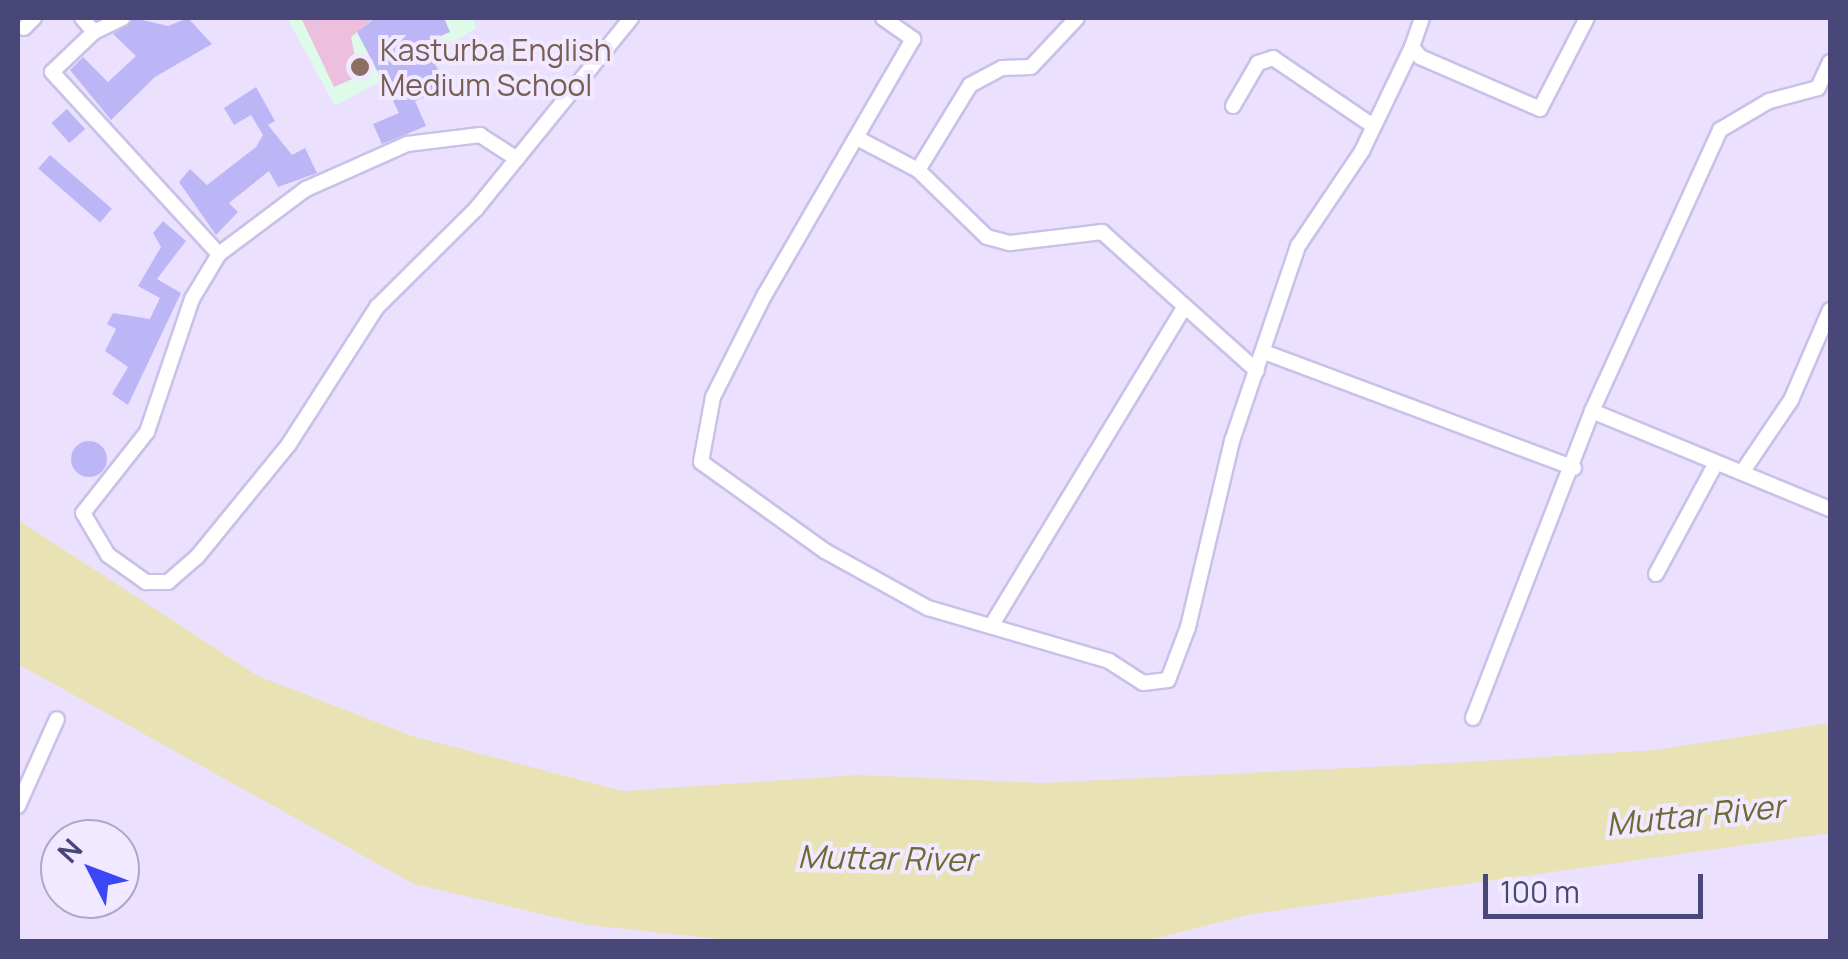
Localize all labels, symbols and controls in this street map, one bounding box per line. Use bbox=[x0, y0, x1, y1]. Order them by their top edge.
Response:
place label: Kasturba English Medium School bbox=[380, 32, 612, 102]
marker: Kasturba English Medium School bbox=[349, 56, 371, 78]
water label: Muttar River bbox=[1604, 787, 1786, 843]
north arrow bbox=[40, 819, 140, 919]
text: N bbox=[48, 830, 90, 870]
water label: Muttar River bbox=[797, 837, 977, 879]
scale bar bbox=[1488, 854, 1708, 916]
text: 100 m bbox=[1500, 871, 1580, 912]

